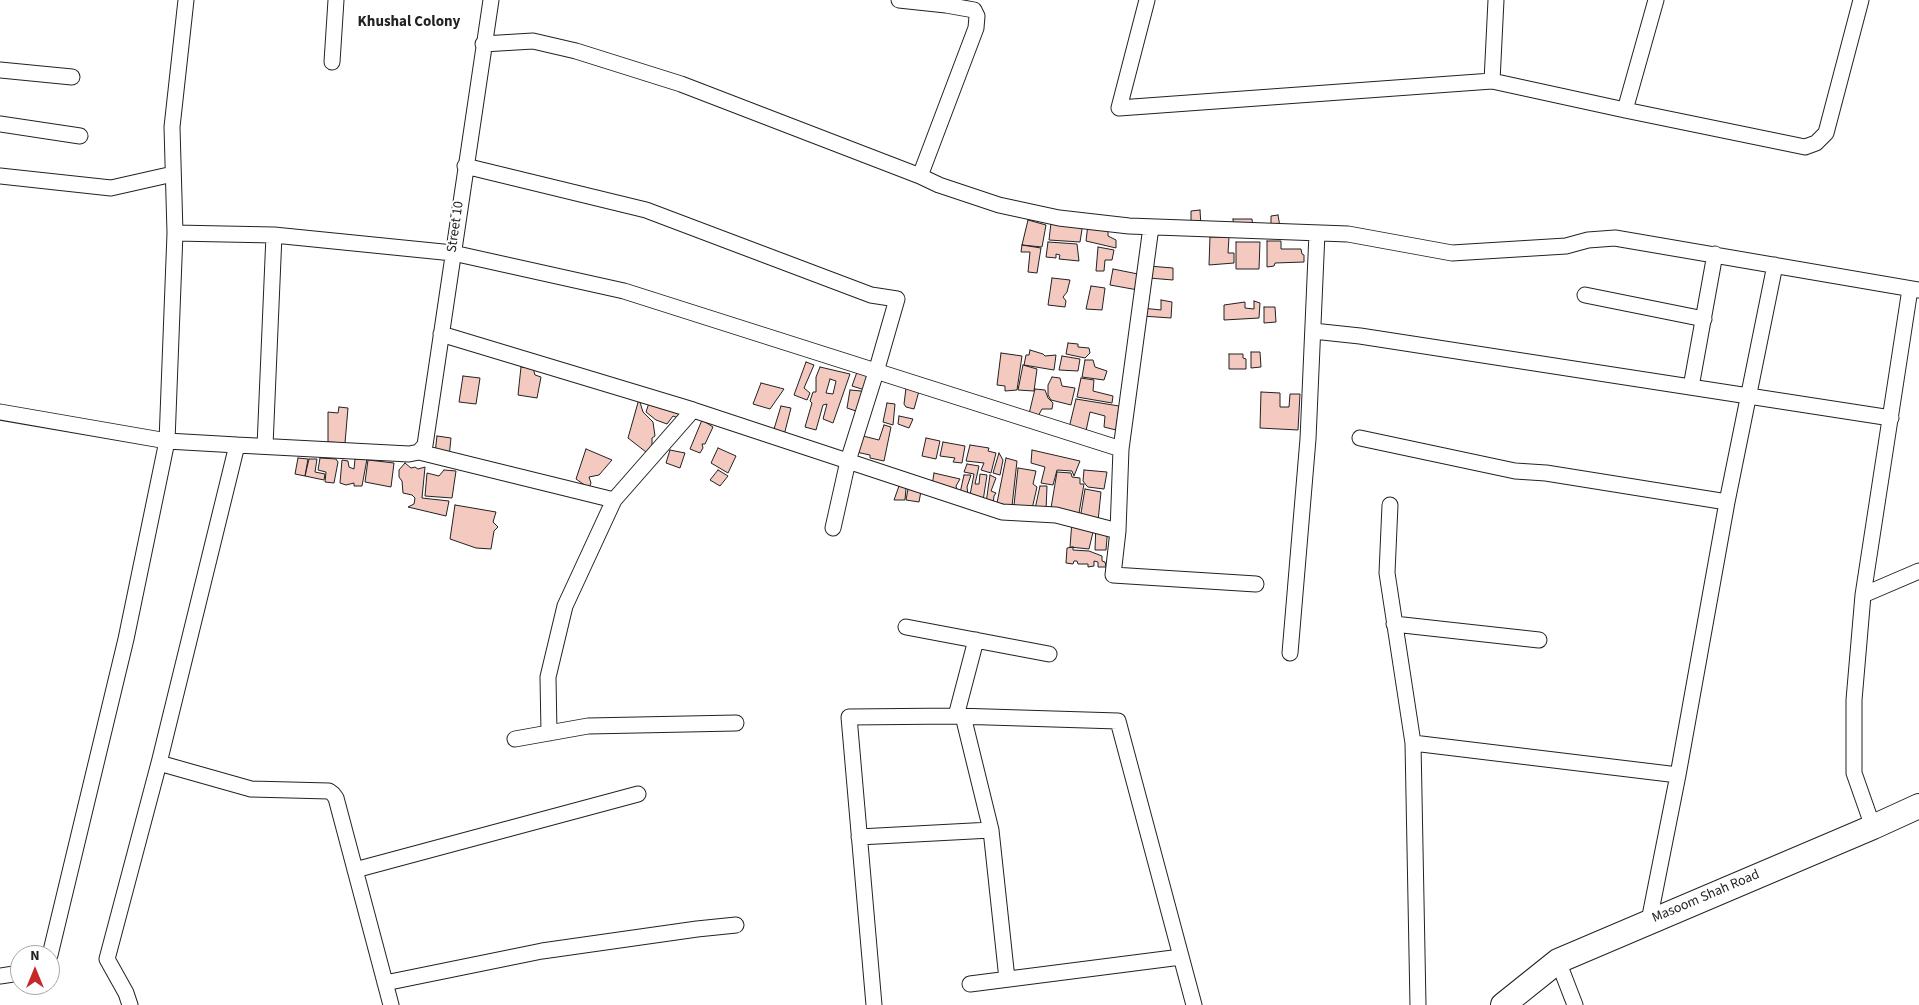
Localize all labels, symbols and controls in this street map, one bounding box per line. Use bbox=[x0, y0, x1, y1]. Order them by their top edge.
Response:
district label: Khushal Colony bbox=[358, 14, 460, 32]
street label: Street 10 bbox=[444, 200, 468, 254]
street label: Masoom Shah Road bbox=[1650, 867, 1762, 927]
north arrow bbox=[10, 945, 60, 995]
text: N bbox=[30, 946, 40, 966]

